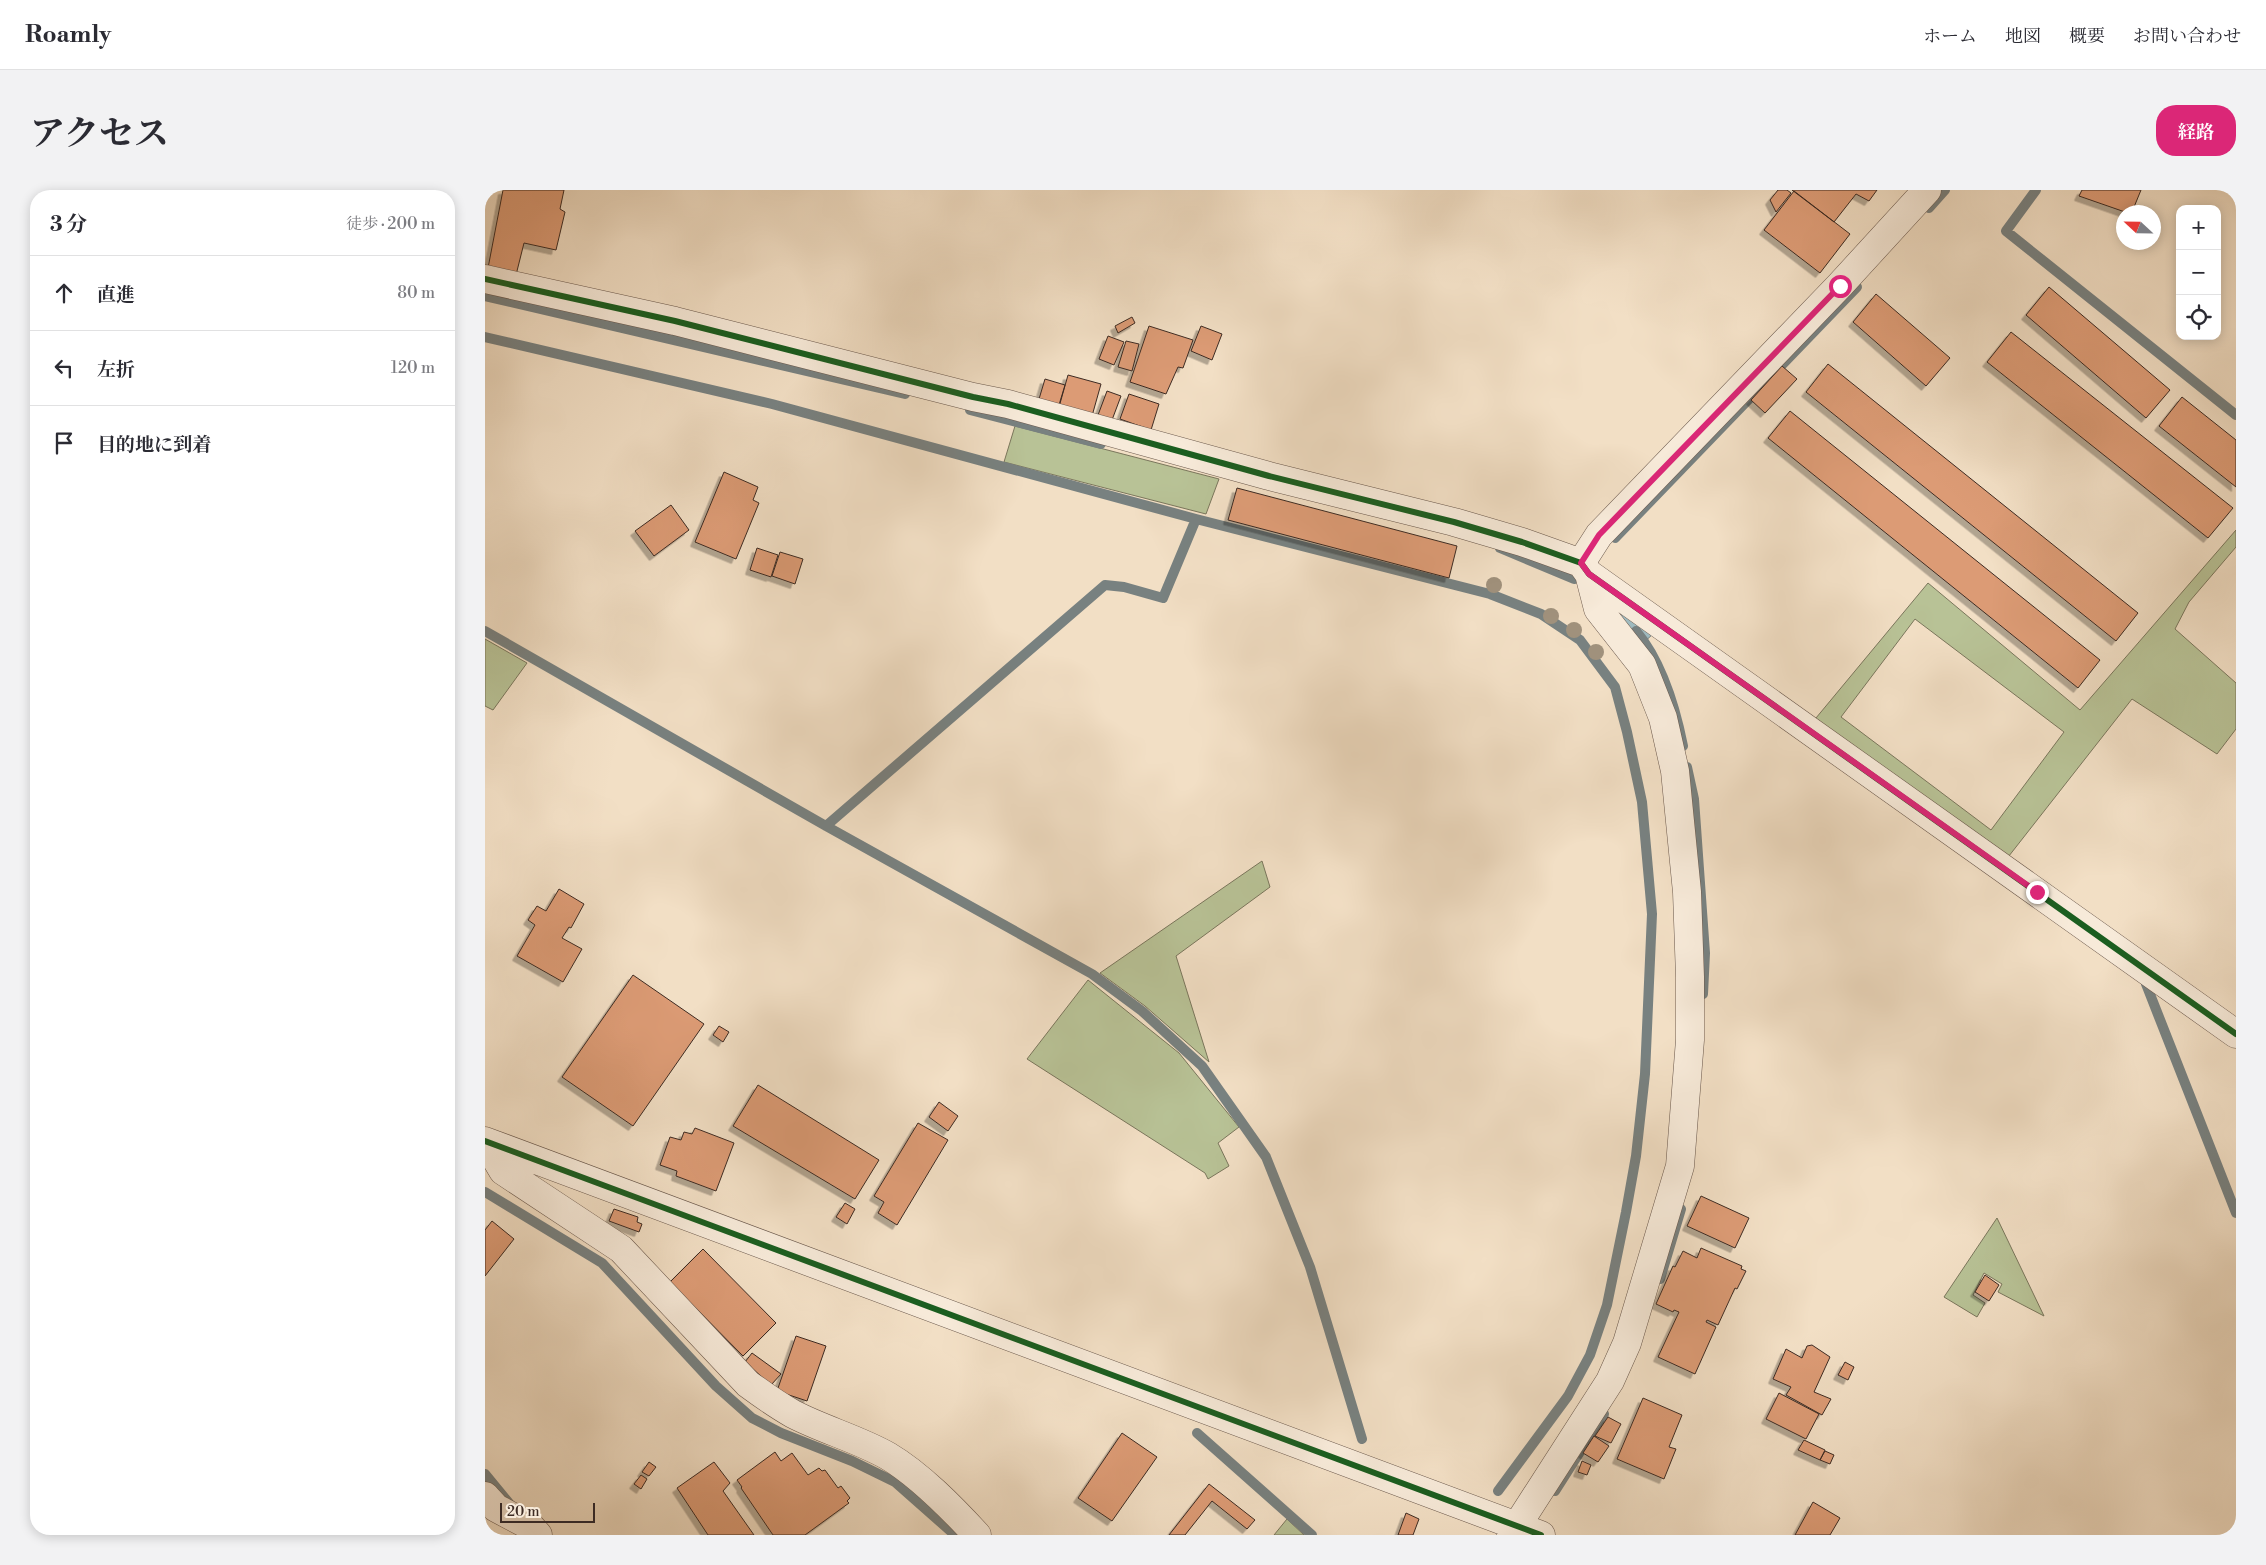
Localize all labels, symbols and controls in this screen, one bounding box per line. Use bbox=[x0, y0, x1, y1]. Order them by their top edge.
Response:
text: Roamly bbox=[25, 20, 111, 50]
text: ホーム bbox=[1923, 25, 1977, 48]
text: 地図 bbox=[2005, 25, 2041, 48]
text: 概要 bbox=[2069, 25, 2105, 48]
text: お問い合わせ bbox=[2133, 25, 2241, 48]
button: 経路 bbox=[2156, 105, 2236, 156]
text: アクセス bbox=[30, 113, 169, 156]
north arrow bbox=[2116, 205, 2161, 250]
map controls bbox=[2176, 205, 2221, 340]
button: + bbox=[2176, 205, 2221, 250]
text: 3 分 bbox=[50, 212, 87, 238]
text: 徒歩 · 200 m bbox=[346, 214, 435, 234]
button: − bbox=[2176, 250, 2221, 295]
route start bbox=[1829, 275, 1852, 298]
icon: ahead bbox=[50, 279, 78, 307]
text: 直進 bbox=[97, 283, 135, 307]
text: 80 m bbox=[397, 283, 435, 303]
button: locate bbox=[2176, 295, 2221, 340]
icon: left bbox=[50, 354, 78, 382]
text: 左折 bbox=[97, 358, 135, 382]
text: 120 m bbox=[391, 358, 435, 378]
icon: arrive bbox=[50, 429, 78, 457]
text: 目的地に到着 bbox=[97, 433, 211, 457]
route end bbox=[2026, 881, 2049, 904]
scale bar bbox=[500, 1500, 595, 1523]
text: 20 m bbox=[507, 1503, 539, 1521]

